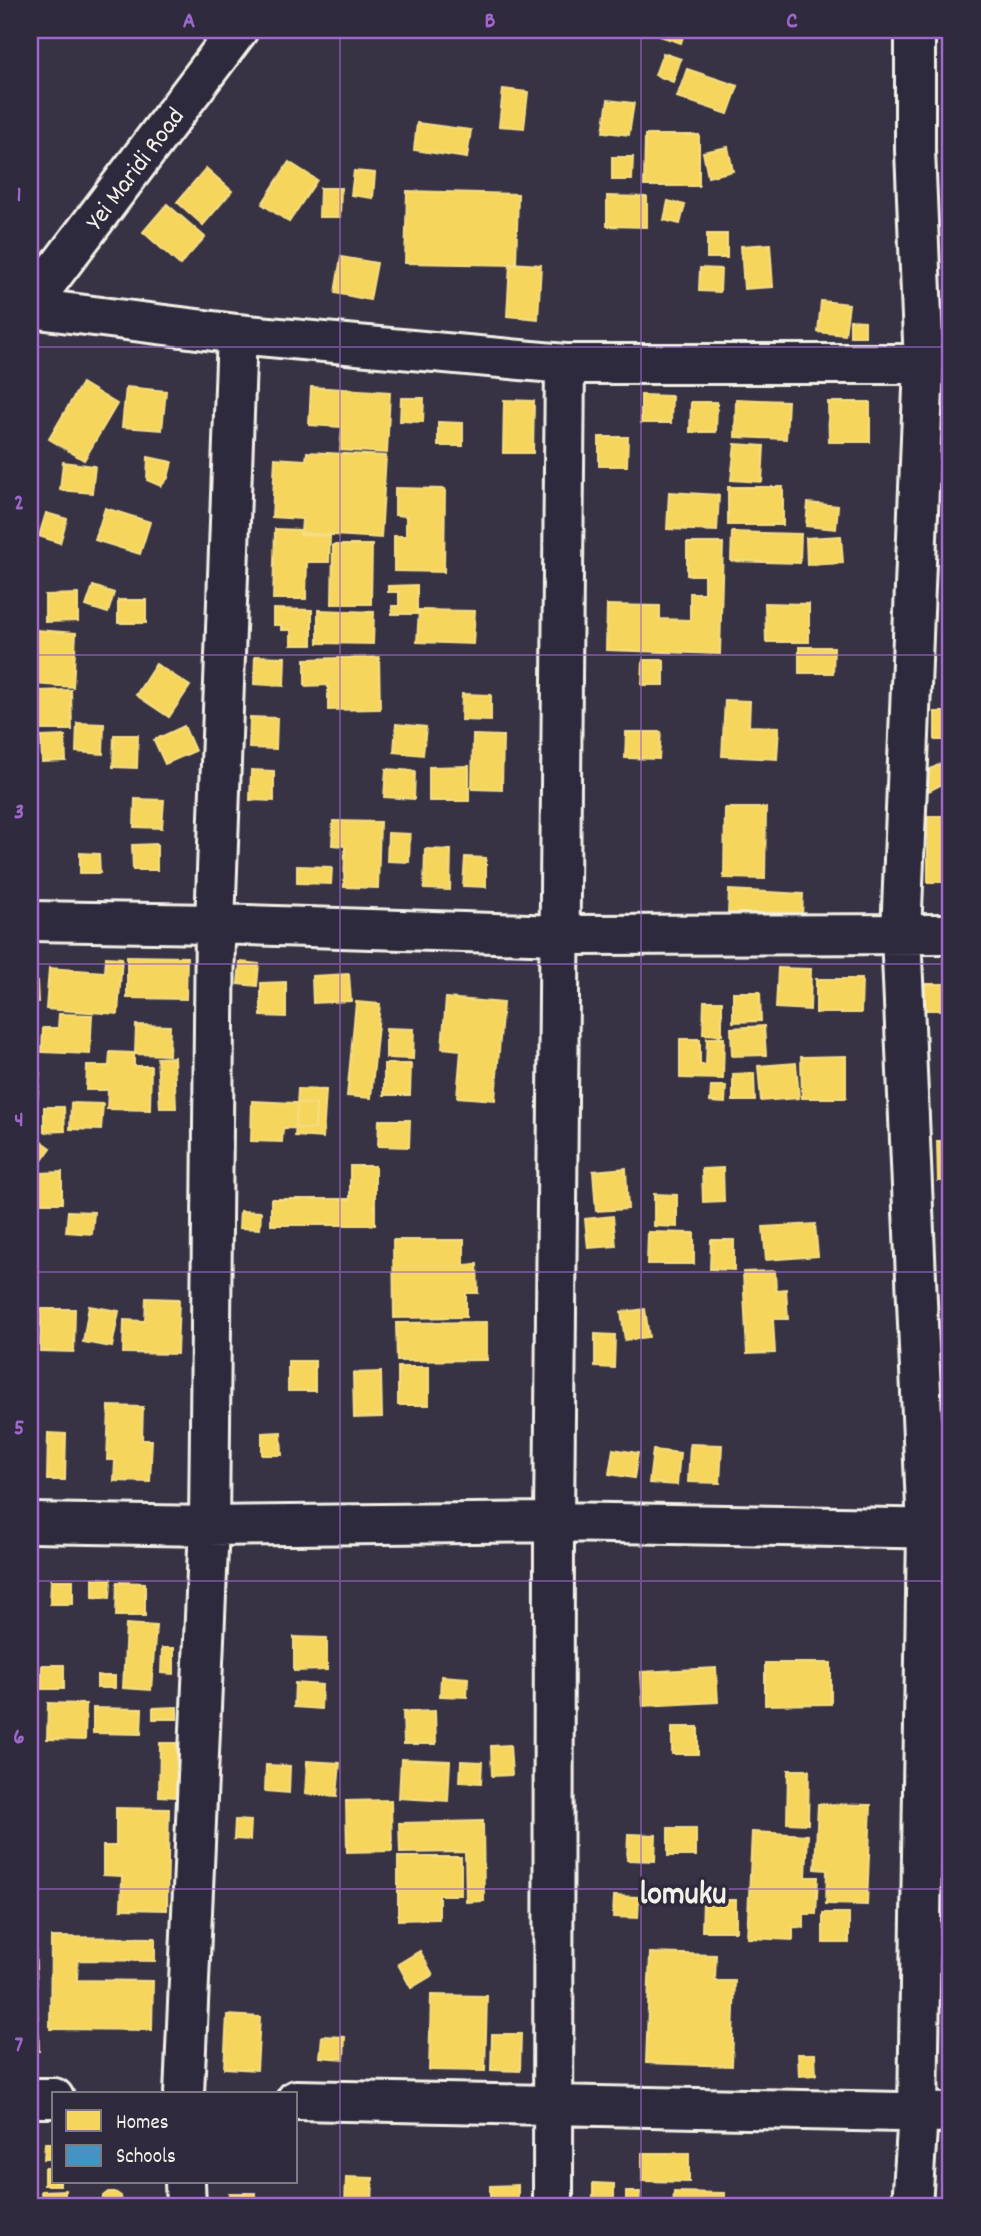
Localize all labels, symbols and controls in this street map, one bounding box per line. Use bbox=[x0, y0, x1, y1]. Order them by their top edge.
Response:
text: A bbox=[183, 6, 195, 39]
text: B bbox=[485, 6, 496, 39]
text: C bbox=[786, 6, 798, 39]
street label: Yei Maridi Road bbox=[78, 101, 195, 239]
text: 1 bbox=[16, 180, 22, 213]
text: 2 bbox=[14, 488, 24, 521]
text: 3 bbox=[14, 797, 24, 830]
text: 4 bbox=[14, 1105, 24, 1138]
text: 5 bbox=[14, 1413, 24, 1446]
text: 6 bbox=[13, 1722, 25, 1755]
district label: lomuku bbox=[639, 1873, 727, 1920]
text: 7 bbox=[15, 2030, 24, 2063]
legend bbox=[52, 2092, 298, 2184]
text: Homes bbox=[116, 2109, 169, 2139]
text: Schools bbox=[116, 2143, 176, 2173]

